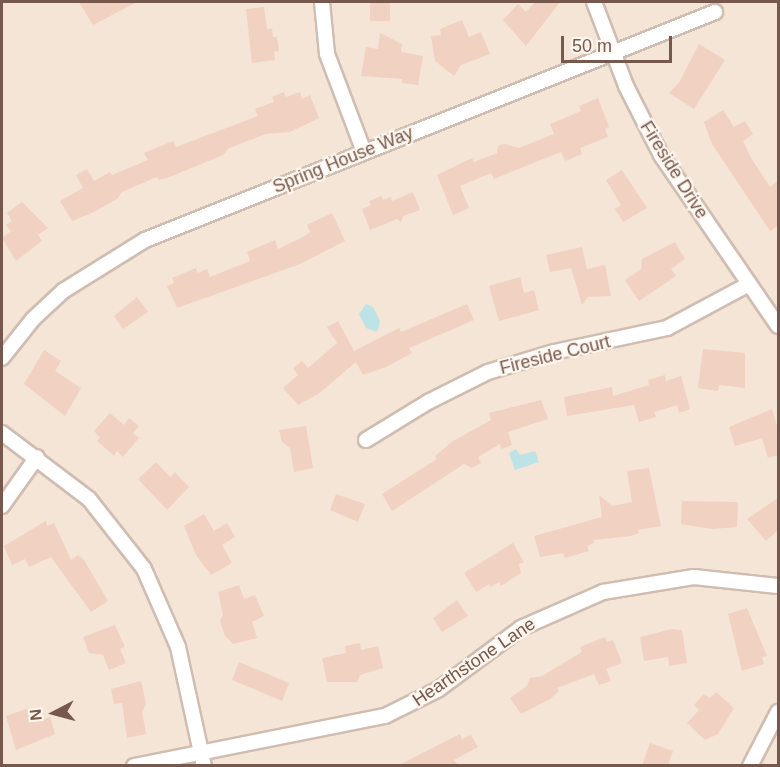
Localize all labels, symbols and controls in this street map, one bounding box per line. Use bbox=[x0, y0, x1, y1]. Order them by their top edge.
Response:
scale bar bbox=[564, 24, 675, 62]
text: 50 m bbox=[572, 36, 612, 56]
street label: Fireside Drive bbox=[635, 117, 713, 223]
street label: Spring House Way bbox=[270, 122, 416, 198]
street label: Fireside Court bbox=[498, 331, 612, 379]
street label: Hearthstone Lane bbox=[409, 613, 539, 711]
north arrow bbox=[24, 683, 84, 743]
text: N bbox=[27, 708, 45, 722]

